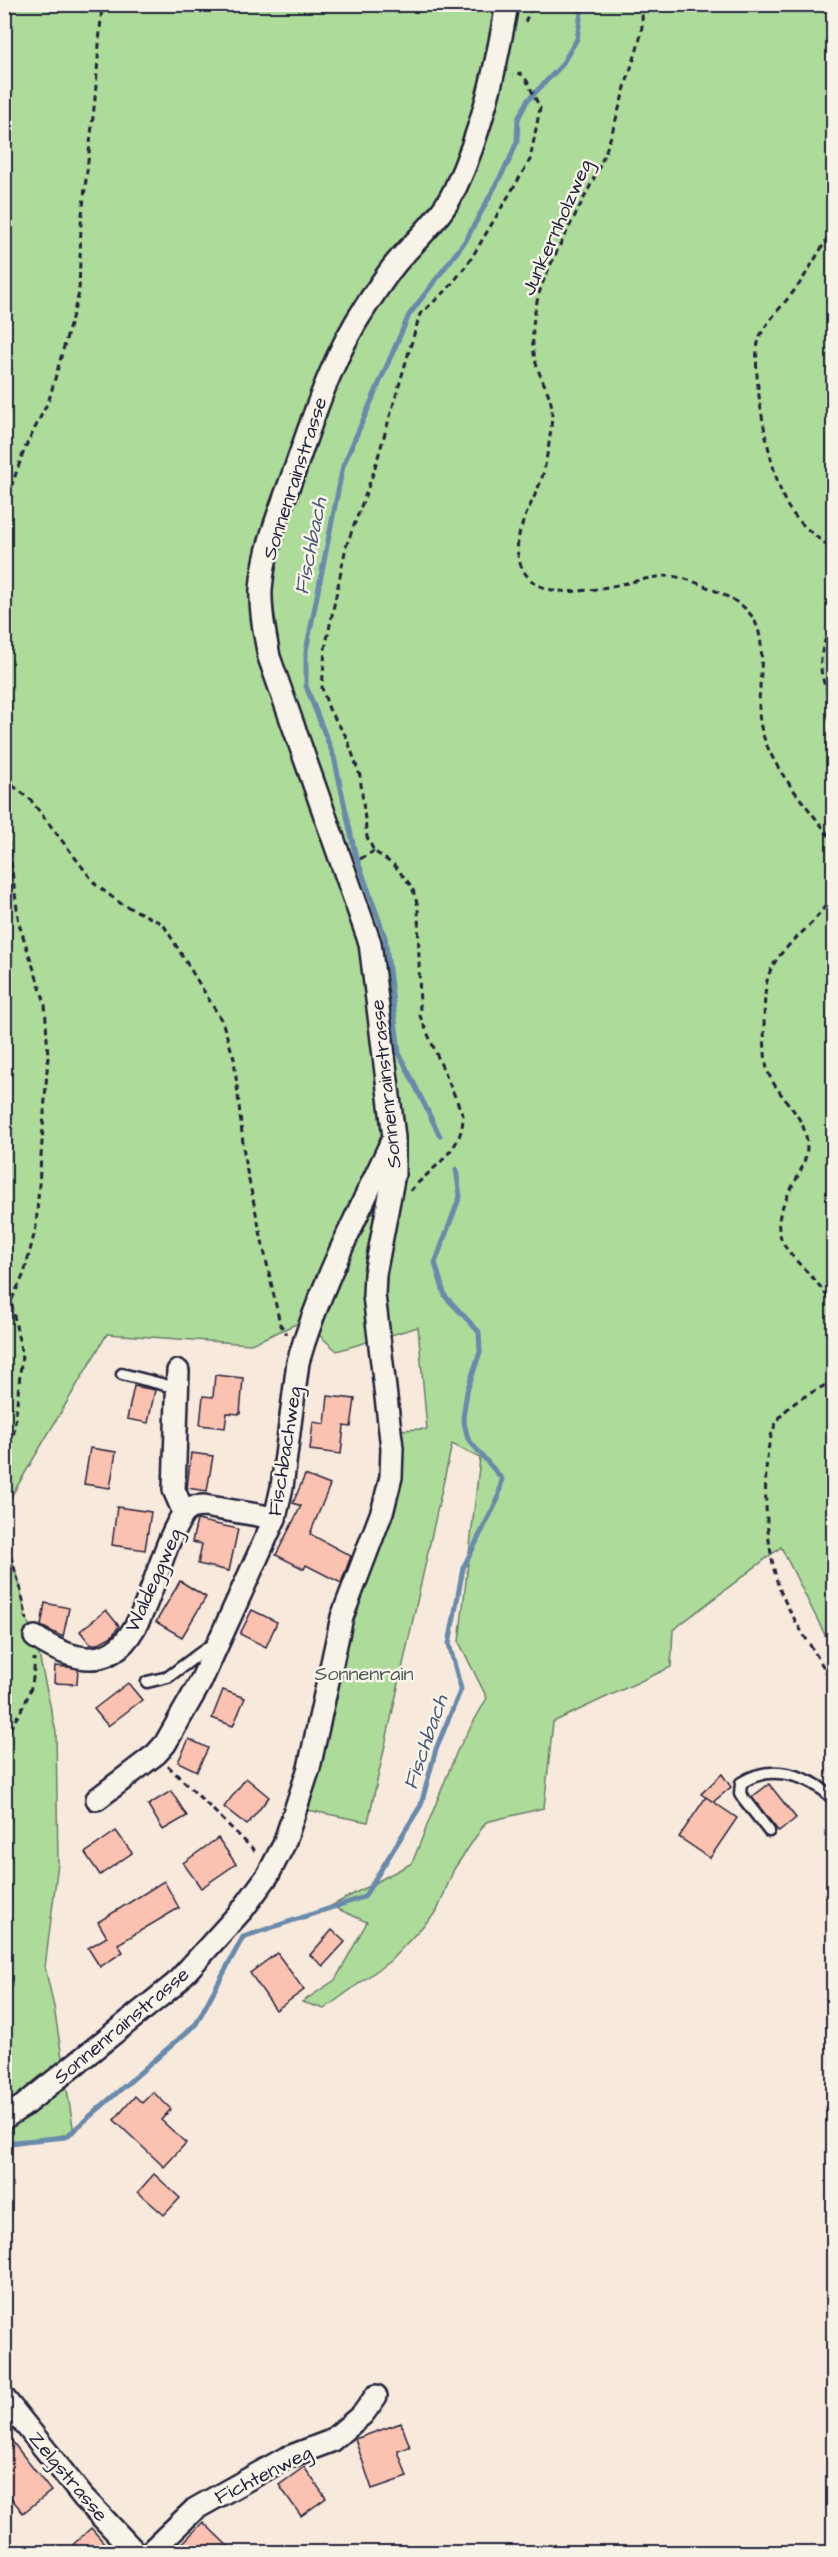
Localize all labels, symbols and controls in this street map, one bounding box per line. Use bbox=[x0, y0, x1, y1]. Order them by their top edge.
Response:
street label: Junkernholzweg bbox=[514, 155, 600, 300]
street label: Sonnenrainstrasse bbox=[255, 393, 334, 563]
water label: Fischbach bbox=[287, 494, 334, 597]
street label: Sonnenrainstrasse bbox=[363, 998, 409, 1170]
street label: Fischbachweg bbox=[261, 1384, 310, 1518]
street label: Waldeggweg bbox=[119, 1524, 190, 1637]
park label: Sonnenrain bbox=[314, 1660, 414, 1688]
water label: Fischbach bbox=[396, 1690, 456, 1793]
street label: Sonnenrainstrasse bbox=[48, 1960, 196, 2091]
street label: Zelgstrasse bbox=[21, 2425, 114, 2529]
street label: Fichtenweg bbox=[210, 2438, 317, 2512]

